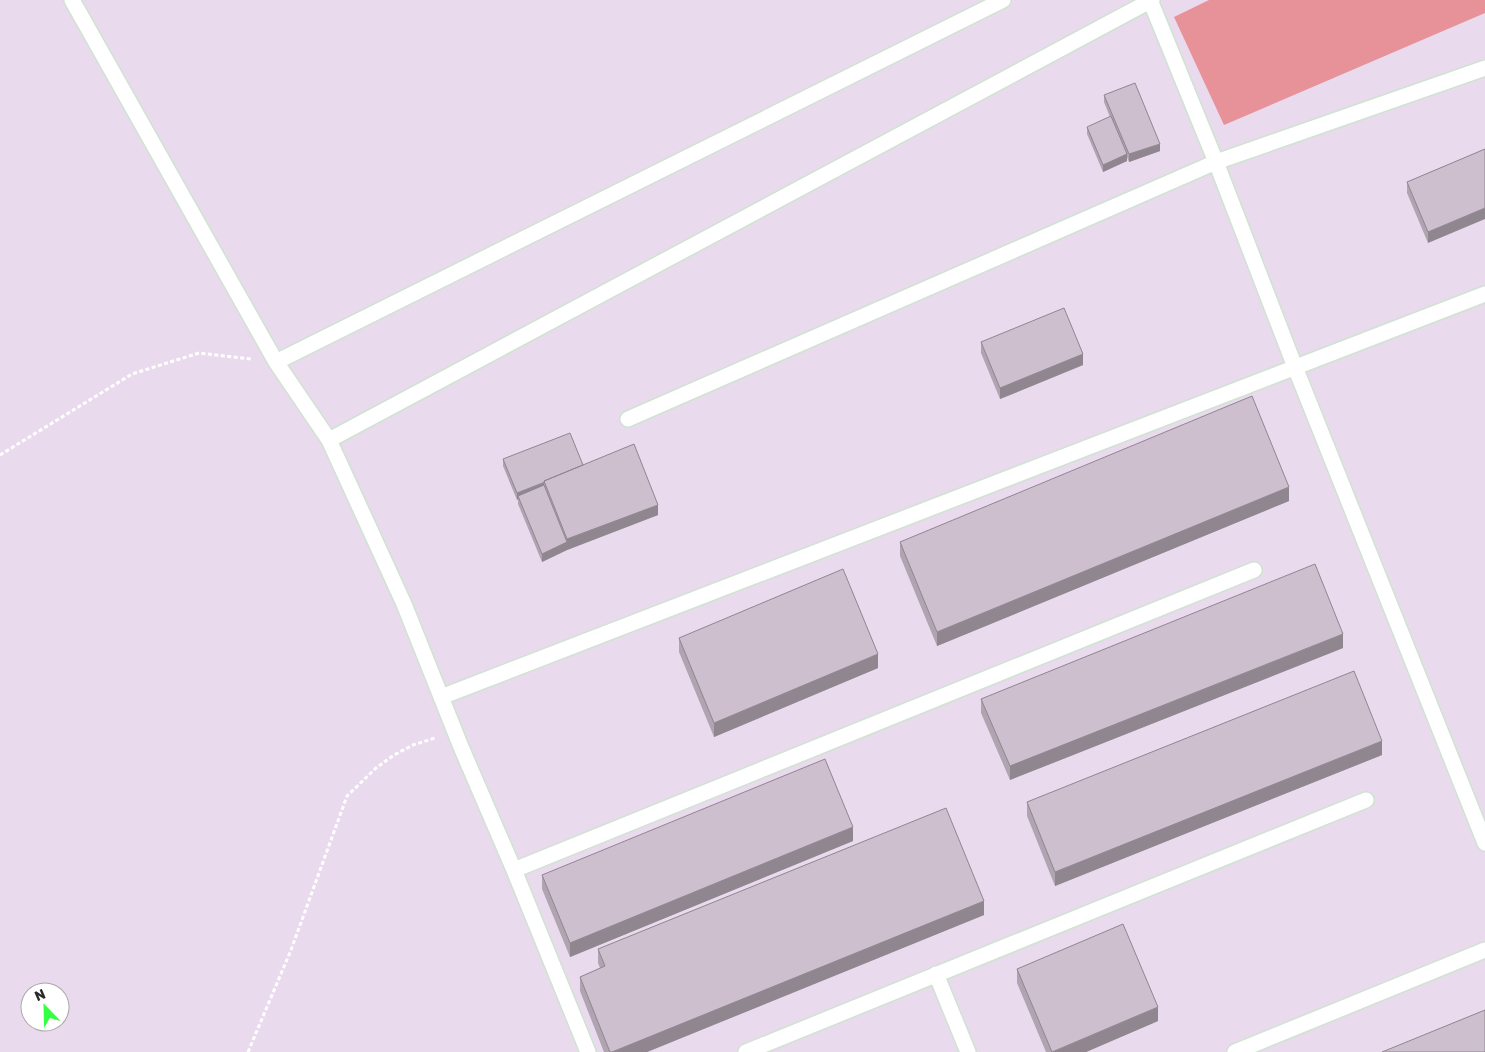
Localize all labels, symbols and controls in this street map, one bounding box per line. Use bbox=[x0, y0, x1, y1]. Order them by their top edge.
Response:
north arrow bbox=[20, 982, 70, 1032]
text: N bbox=[32, 986, 48, 1005]

